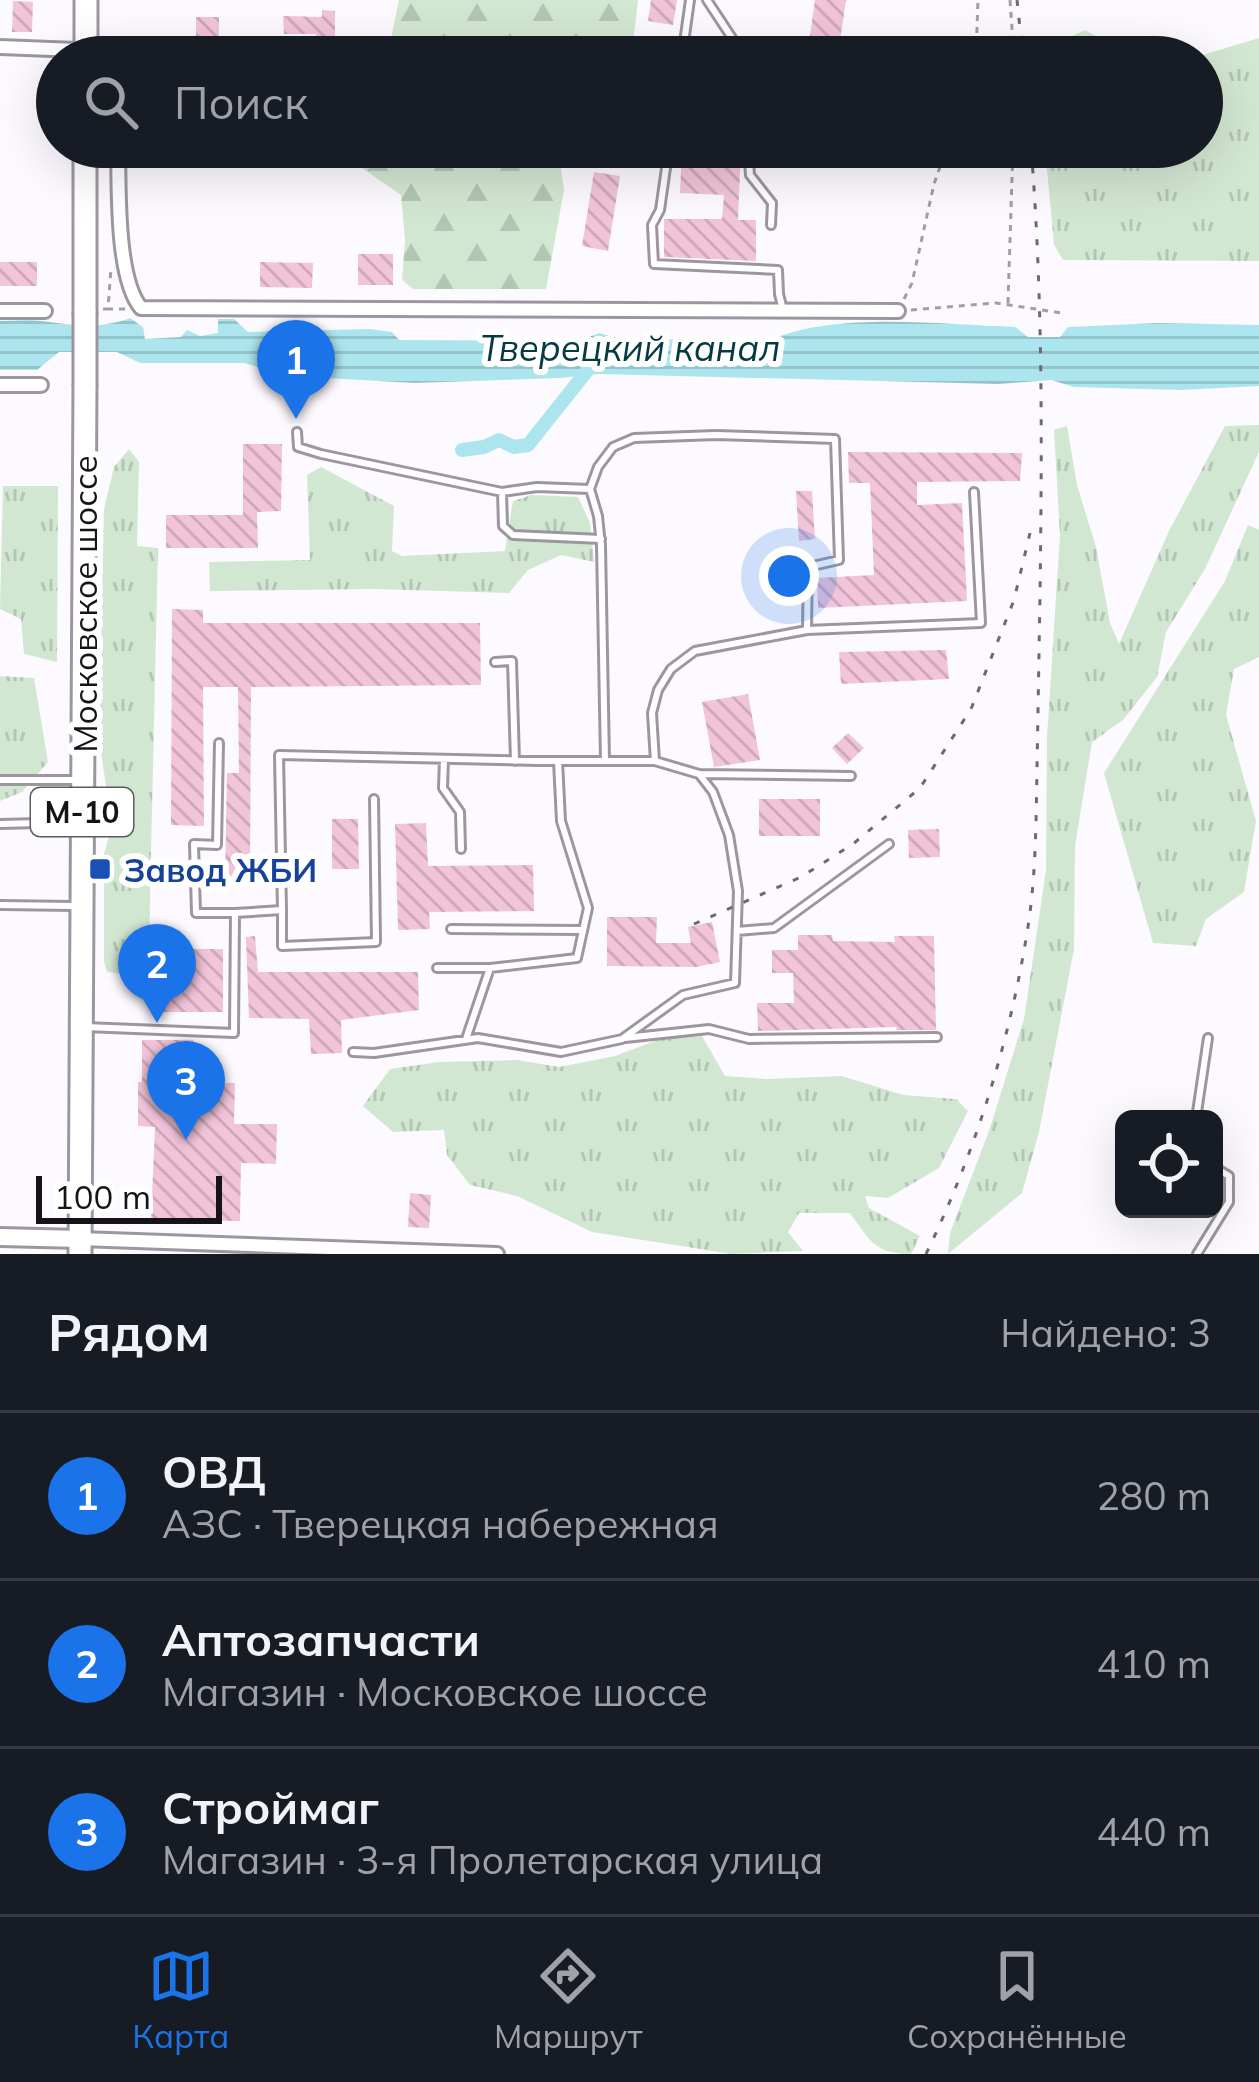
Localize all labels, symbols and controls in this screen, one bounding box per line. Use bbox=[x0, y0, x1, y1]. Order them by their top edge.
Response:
search box bbox=[36, 36, 1223, 168]
icon: search bbox=[78, 69, 144, 135]
text: Поиск bbox=[174, 74, 308, 130]
pin: 1 bbox=[257, 320, 335, 419]
water label: Тверецкий канал bbox=[480, 325, 780, 370]
street label: Московское шоссе bbox=[64, 455, 105, 753]
your location bbox=[759, 546, 819, 606]
road number: М-10 bbox=[31, 788, 133, 836]
place label: Завод ЖБИ bbox=[124, 849, 317, 890]
marker: Завод ЖБИ bbox=[87, 856, 113, 882]
pin: 2 bbox=[118, 924, 196, 1023]
pin: 3 bbox=[147, 1041, 225, 1140]
map controls bbox=[1115, 1110, 1223, 1218]
button: locate bbox=[1115, 1110, 1223, 1218]
scale bar bbox=[36, 1170, 222, 1223]
text: 100 m bbox=[54, 1176, 151, 1217]
text: Рядом bbox=[48, 1300, 210, 1364]
text: Найдено: 3 bbox=[1000, 1308, 1211, 1357]
text: ОВД bbox=[162, 1443, 266, 1499]
text: 1 bbox=[75, 1471, 99, 1520]
text: 280 m bbox=[1096, 1471, 1211, 1520]
text: АЗС · Тверецкая набережная bbox=[162, 1499, 719, 1548]
text: Аптозапчасти bbox=[162, 1611, 480, 1667]
text: 2 bbox=[75, 1639, 99, 1688]
text: 410 m bbox=[1096, 1639, 1211, 1688]
text: Магазин · Московское шоссе bbox=[162, 1667, 708, 1716]
text: Строймаг bbox=[162, 1779, 379, 1835]
text: 3 bbox=[75, 1807, 99, 1856]
text: 440 m bbox=[1096, 1807, 1211, 1856]
text: Магазин · 3-я Пролетарская улица bbox=[162, 1835, 823, 1884]
tab: Карта bbox=[132, 1943, 229, 2056]
tab: Маршрут bbox=[494, 1943, 642, 2056]
tab: Сохранённые bbox=[907, 1943, 1127, 2056]

